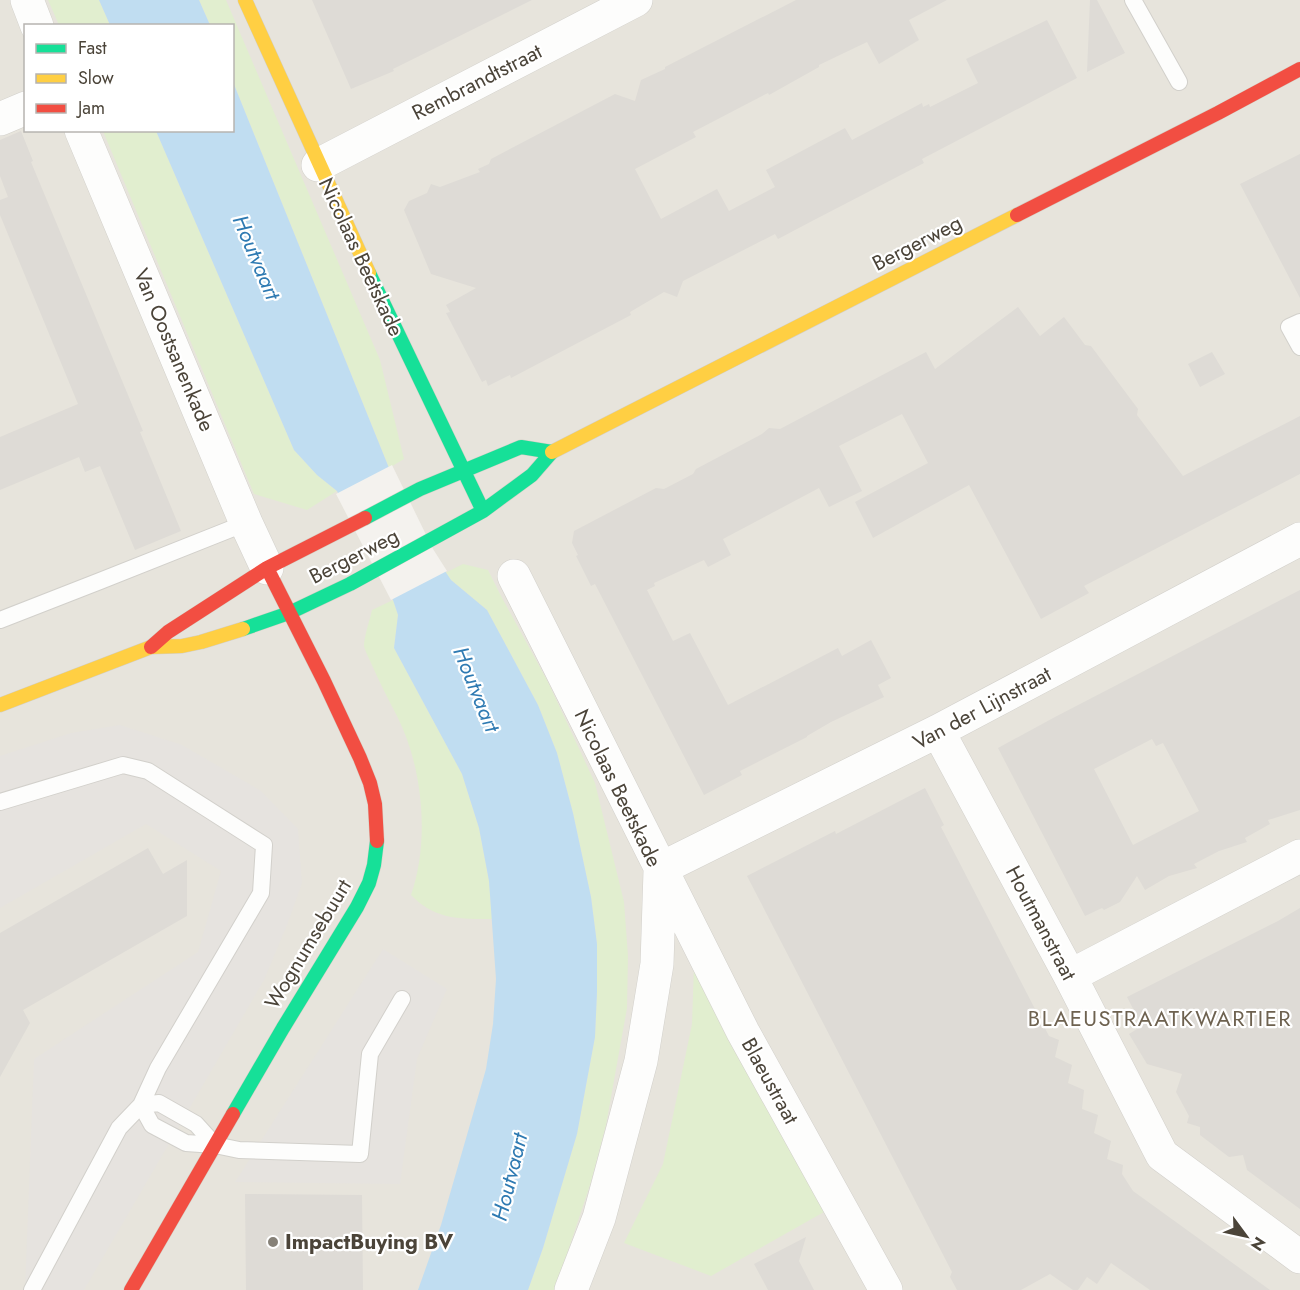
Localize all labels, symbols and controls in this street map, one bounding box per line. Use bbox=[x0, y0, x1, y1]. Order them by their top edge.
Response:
legend bbox=[24, 24, 234, 132]
text: Fast bbox=[78, 35, 107, 61]
street label: Rembrandtstraat bbox=[407, 36, 547, 128]
text: Slow bbox=[78, 65, 115, 91]
text: Jam bbox=[76, 95, 105, 121]
street label: Nicolaas Beetskade bbox=[311, 173, 411, 341]
street label: Bergerweg bbox=[867, 208, 967, 278]
water label: Houtvaart bbox=[225, 210, 290, 306]
street label: Van Oostsanenkade bbox=[126, 264, 222, 436]
street label: Bergerweg bbox=[304, 521, 404, 591]
water label: Houtvaart bbox=[445, 642, 509, 738]
street label: Van der Lijnstraat bbox=[908, 659, 1056, 757]
street label: Nicolaas Beetskade bbox=[567, 704, 669, 872]
street label: Houtmanstraat bbox=[998, 860, 1084, 986]
street label: Wognumsebuurt bbox=[257, 873, 359, 1015]
district label: BLAEUSTRAATKWARTIER bbox=[1028, 1002, 1292, 1034]
street label: Blaeustraat bbox=[734, 1032, 806, 1130]
water label: Houtvaart bbox=[483, 1128, 536, 1224]
north arrow bbox=[1216, 1206, 1276, 1266]
place label: ImpactBuying BV bbox=[285, 1227, 454, 1257]
text: N bbox=[1245, 1232, 1271, 1255]
marker: ImpactBuying BV bbox=[266, 1235, 280, 1249]

